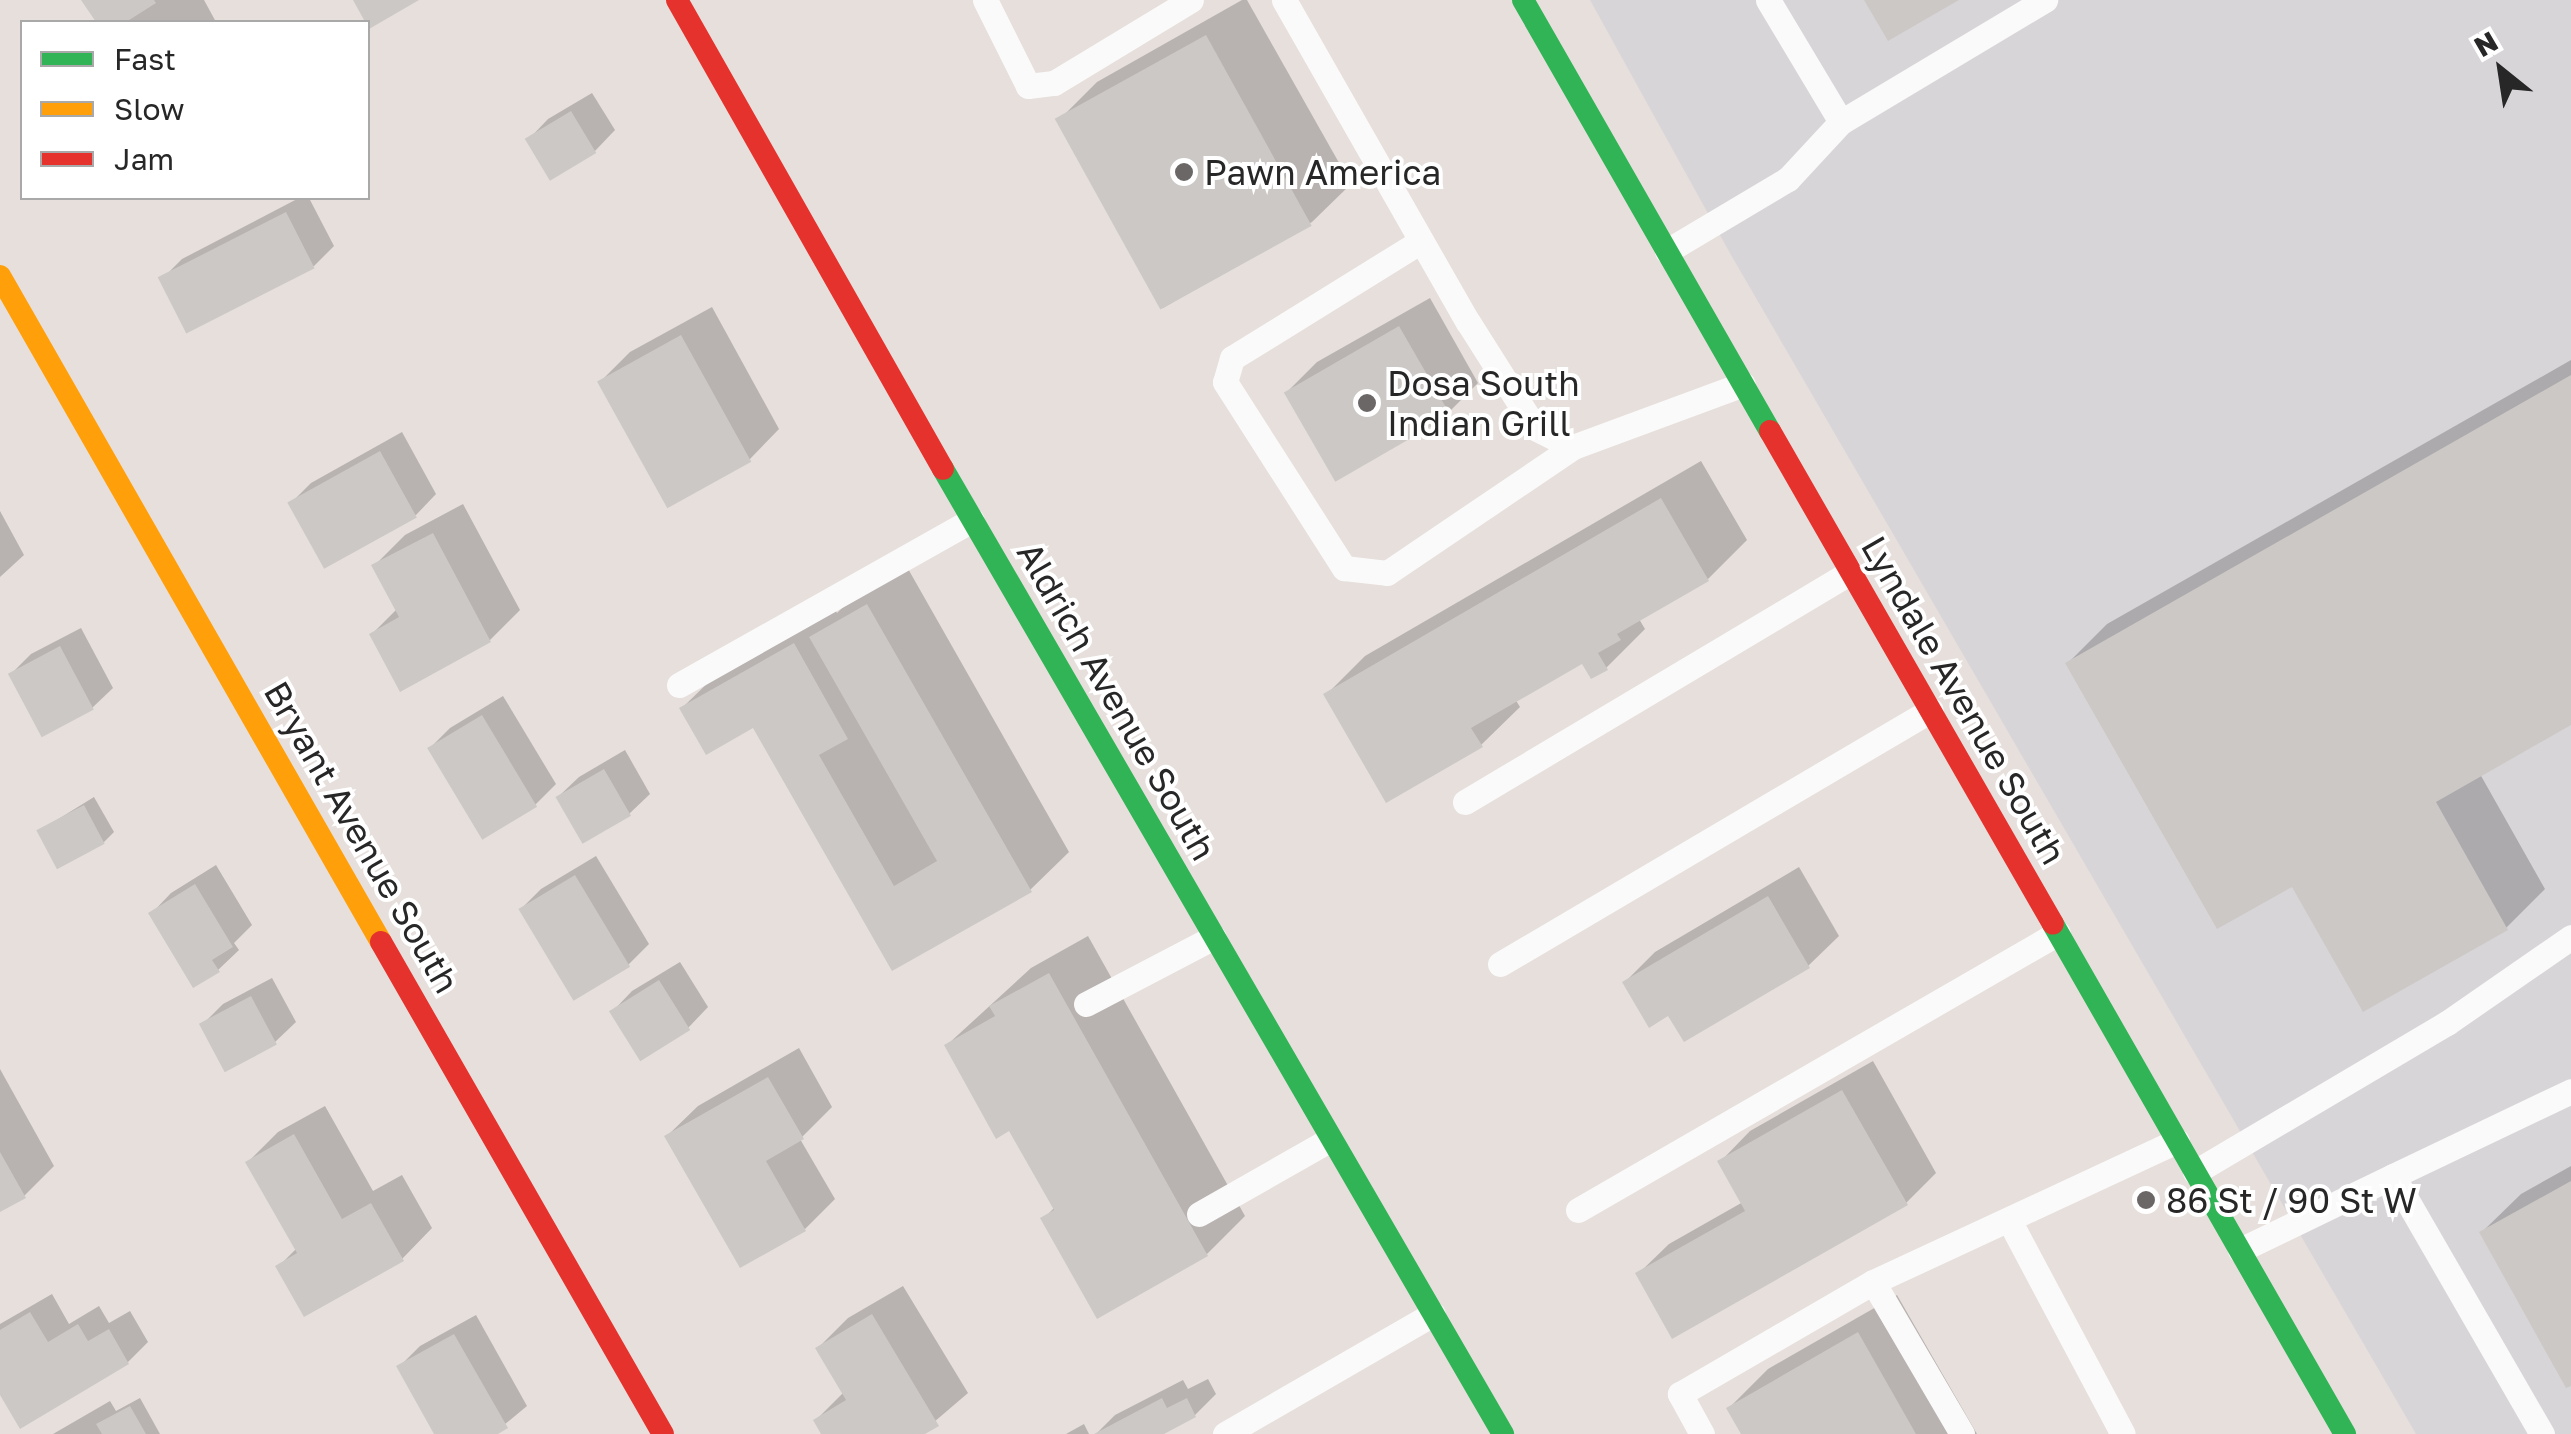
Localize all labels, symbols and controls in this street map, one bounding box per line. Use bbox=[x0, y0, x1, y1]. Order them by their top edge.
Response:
legend bbox=[20, 20, 370, 200]
north arrow bbox=[2451, 20, 2551, 120]
text: N bbox=[2468, 24, 2503, 63]
text: Fast bbox=[114, 41, 176, 77]
text: Slow bbox=[114, 91, 185, 127]
text: Jam bbox=[114, 141, 174, 177]
place label: Pawn America bbox=[1204, 151, 1441, 193]
marker: Pawn America bbox=[1173, 161, 1195, 183]
place label: Dosa South Indian Grill bbox=[1387, 362, 1580, 444]
marker: Dosa South Indian Grill bbox=[1356, 392, 1378, 414]
street label: Lyndale Avenue South bbox=[1853, 528, 2075, 872]
street label: Aldrich Avenue South bbox=[1009, 535, 1225, 867]
street label: Bryant Avenue South bbox=[256, 674, 468, 1000]
place label: 86 St / 90 St W bbox=[2166, 1179, 2417, 1221]
marker: 86 St / 90 St W bbox=[2135, 1189, 2157, 1211]

